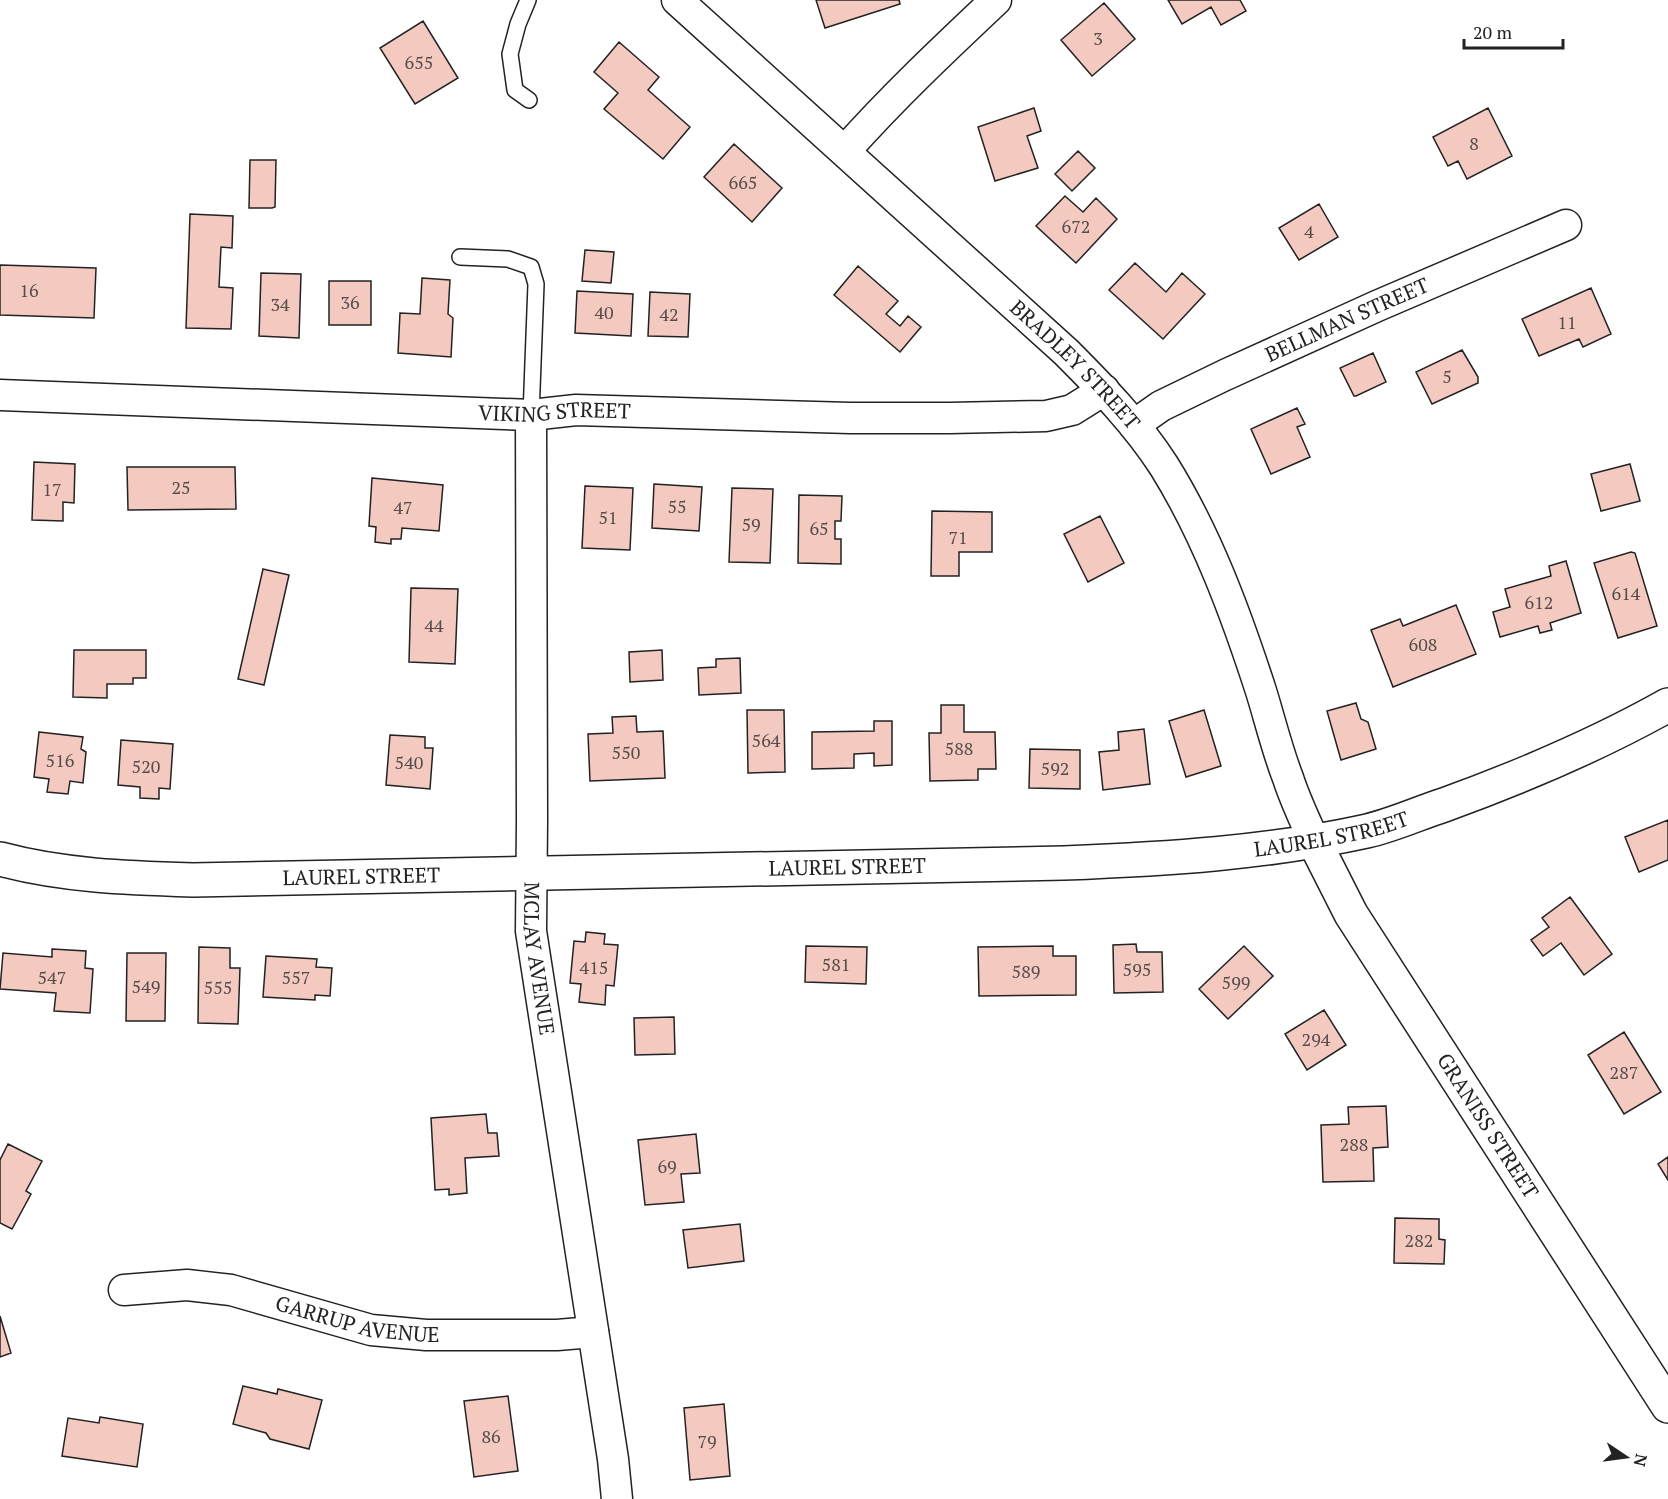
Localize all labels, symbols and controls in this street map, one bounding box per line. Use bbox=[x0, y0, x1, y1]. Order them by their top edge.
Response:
scale bar bbox=[1464, 12, 1563, 50]
text: 20 m bbox=[1473, 20, 1513, 44]
house number: 3 bbox=[1093, 26, 1103, 50]
house number: 655 bbox=[405, 50, 433, 74]
house number: 8 bbox=[1469, 131, 1479, 155]
house number: 665 bbox=[729, 170, 757, 194]
house number: 672 bbox=[1062, 214, 1090, 238]
house number: 4 bbox=[1304, 219, 1314, 243]
street label: BELLMAN STREET bbox=[1260, 270, 1433, 368]
house number: 16 bbox=[19, 278, 39, 302]
house number: 36 bbox=[340, 290, 360, 314]
house number: 34 bbox=[270, 292, 290, 316]
street label: BRADLEY STREET bbox=[1005, 293, 1147, 435]
house number: 40 bbox=[594, 300, 614, 324]
house number: 42 bbox=[659, 302, 679, 326]
house number: 11 bbox=[1557, 310, 1577, 334]
house number: 5 bbox=[1442, 364, 1452, 388]
street label: VIKING STREET bbox=[478, 395, 631, 428]
house number: 25 bbox=[171, 475, 191, 499]
house number: 17 bbox=[42, 477, 62, 501]
house number: 55 bbox=[667, 494, 687, 518]
house number: 47 bbox=[393, 495, 413, 519]
house number: 51 bbox=[598, 505, 618, 529]
house number: 59 bbox=[741, 512, 761, 536]
house number: 65 bbox=[809, 516, 829, 540]
house number: 71 bbox=[948, 525, 968, 549]
house number: 614 bbox=[1612, 581, 1641, 605]
house number: 612 bbox=[1525, 590, 1553, 614]
house number: 44 bbox=[424, 613, 444, 637]
house number: 608 bbox=[1409, 632, 1437, 656]
house number: 564 bbox=[752, 728, 781, 752]
house number: 588 bbox=[945, 736, 973, 760]
house number: 550 bbox=[612, 740, 640, 764]
house number: 516 bbox=[46, 748, 75, 772]
house number: 540 bbox=[395, 750, 423, 774]
house number: 520 bbox=[132, 754, 160, 778]
house number: 592 bbox=[1041, 756, 1069, 780]
street label: LAUREL STREET bbox=[1252, 804, 1412, 863]
street label: LAUREL STREET bbox=[768, 851, 926, 882]
street label: LAUREL STREET bbox=[282, 860, 440, 891]
street label: MCLAY AVENUE bbox=[517, 882, 562, 1037]
house number: 581 bbox=[822, 952, 850, 976]
house number: 415 bbox=[580, 955, 608, 979]
house number: 595 bbox=[1123, 957, 1151, 981]
house number: 589 bbox=[1012, 959, 1040, 983]
house number: 547 bbox=[38, 965, 66, 989]
house number: 557 bbox=[282, 965, 310, 989]
house number: 599 bbox=[1222, 970, 1250, 994]
house number: 549 bbox=[132, 974, 160, 998]
house number: 555 bbox=[204, 975, 232, 999]
house number: 294 bbox=[1302, 1027, 1331, 1051]
street label: GRANISS STREET bbox=[1431, 1047, 1546, 1204]
house number: 287 bbox=[1610, 1060, 1638, 1084]
house number: 288 bbox=[1340, 1132, 1368, 1156]
house number: 69 bbox=[657, 1154, 677, 1178]
house number: 282 bbox=[1405, 1228, 1433, 1252]
street label: GARRUP AVENUE bbox=[272, 1288, 439, 1348]
house number: 86 bbox=[481, 1424, 501, 1448]
north arrow bbox=[1596, 1427, 1656, 1487]
house number: 79 bbox=[697, 1429, 717, 1453]
text: N bbox=[1629, 1452, 1653, 1469]

